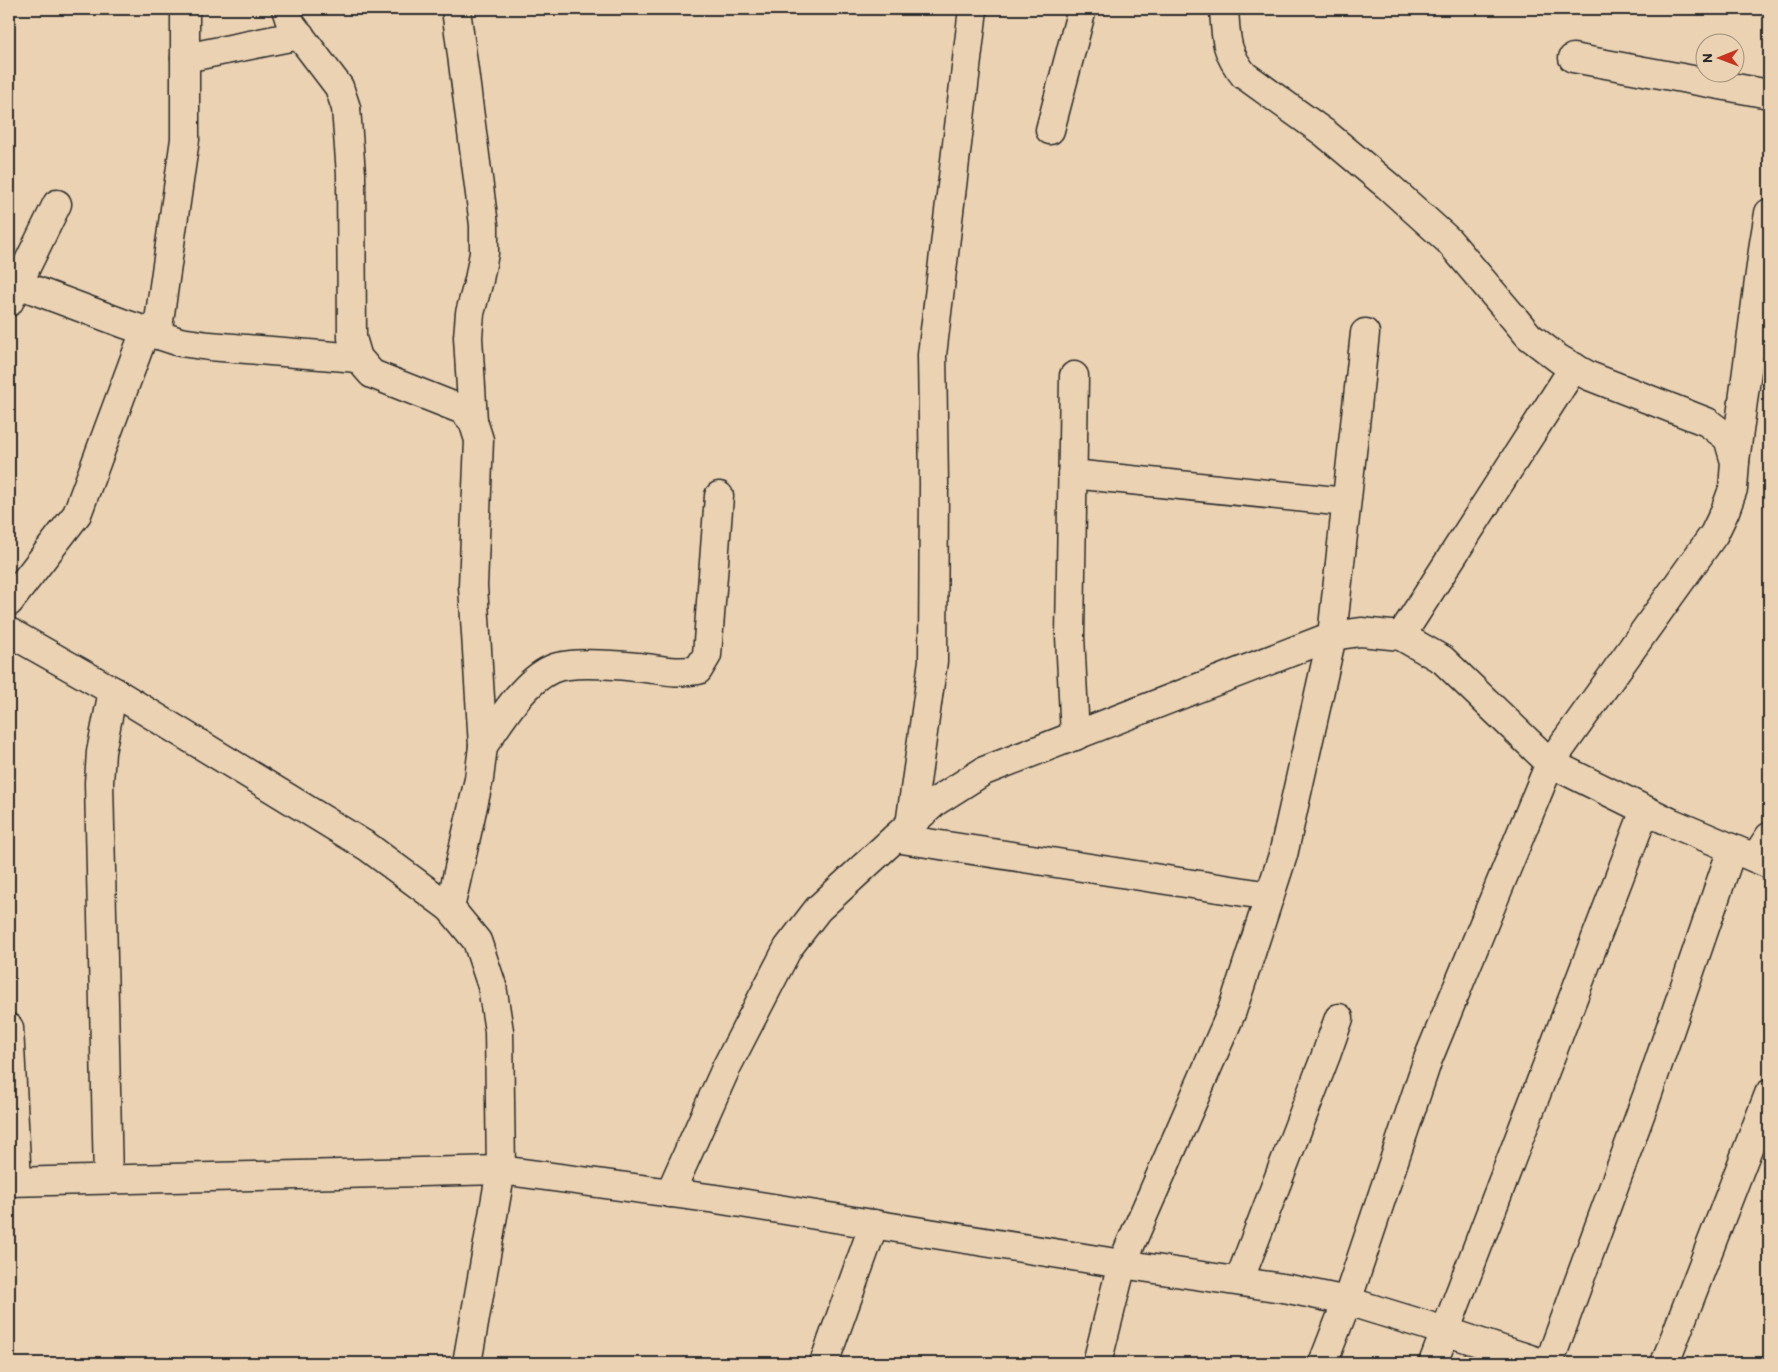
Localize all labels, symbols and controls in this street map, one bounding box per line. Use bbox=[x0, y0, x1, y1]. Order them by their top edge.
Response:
north arrow bbox=[1696, 32, 1746, 82]
text: N bbox=[1699, 53, 1716, 63]

